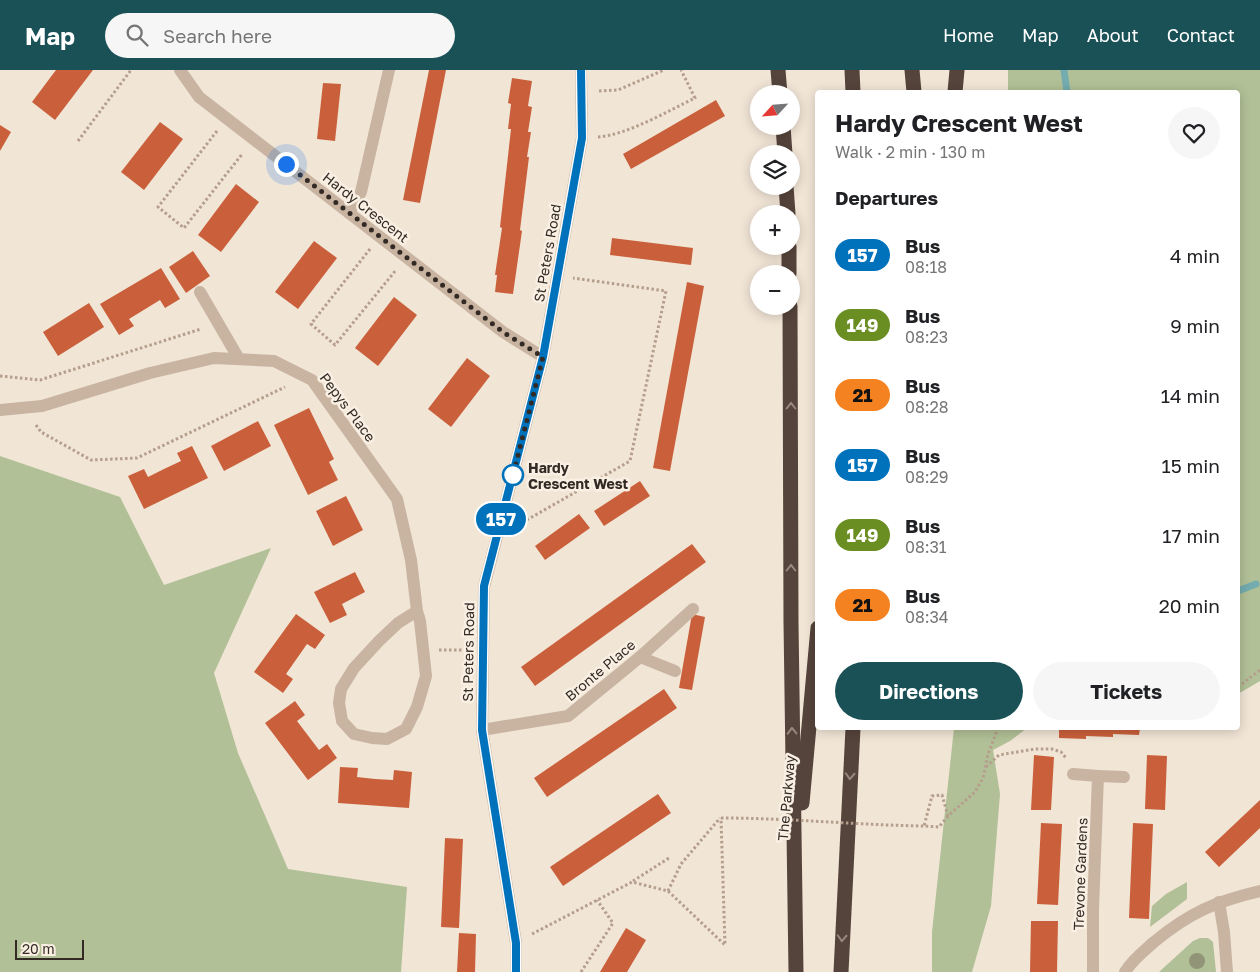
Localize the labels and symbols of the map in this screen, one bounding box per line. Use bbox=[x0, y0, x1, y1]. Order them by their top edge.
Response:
north arrow bbox=[750, 85, 800, 135]
your location bbox=[274, 152, 299, 177]
street label: Hardy Crescent bbox=[320, 168, 412, 246]
street label: St Peters Road bbox=[530, 203, 564, 303]
street label: Pepys Place bbox=[317, 369, 379, 445]
one-way arrow bbox=[786, 402, 796, 410]
place label: Hardy Crescent West bbox=[528, 459, 628, 492]
marker: Hardy Crescent West bbox=[502, 464, 524, 486]
line badge: 157 bbox=[472, 503, 530, 535]
one-way arrow bbox=[786, 564, 796, 572]
street label: St Peters Road bbox=[459, 602, 477, 702]
street label: Bronte Place bbox=[562, 636, 638, 704]
one-way arrow bbox=[787, 727, 797, 734]
street label: The Parkway bbox=[774, 754, 798, 842]
one-way arrow bbox=[844, 772, 855, 780]
street label: Trevone Gardens bbox=[1070, 817, 1090, 931]
one-way arrow bbox=[837, 935, 848, 943]
scale bar bbox=[15, 937, 84, 960]

